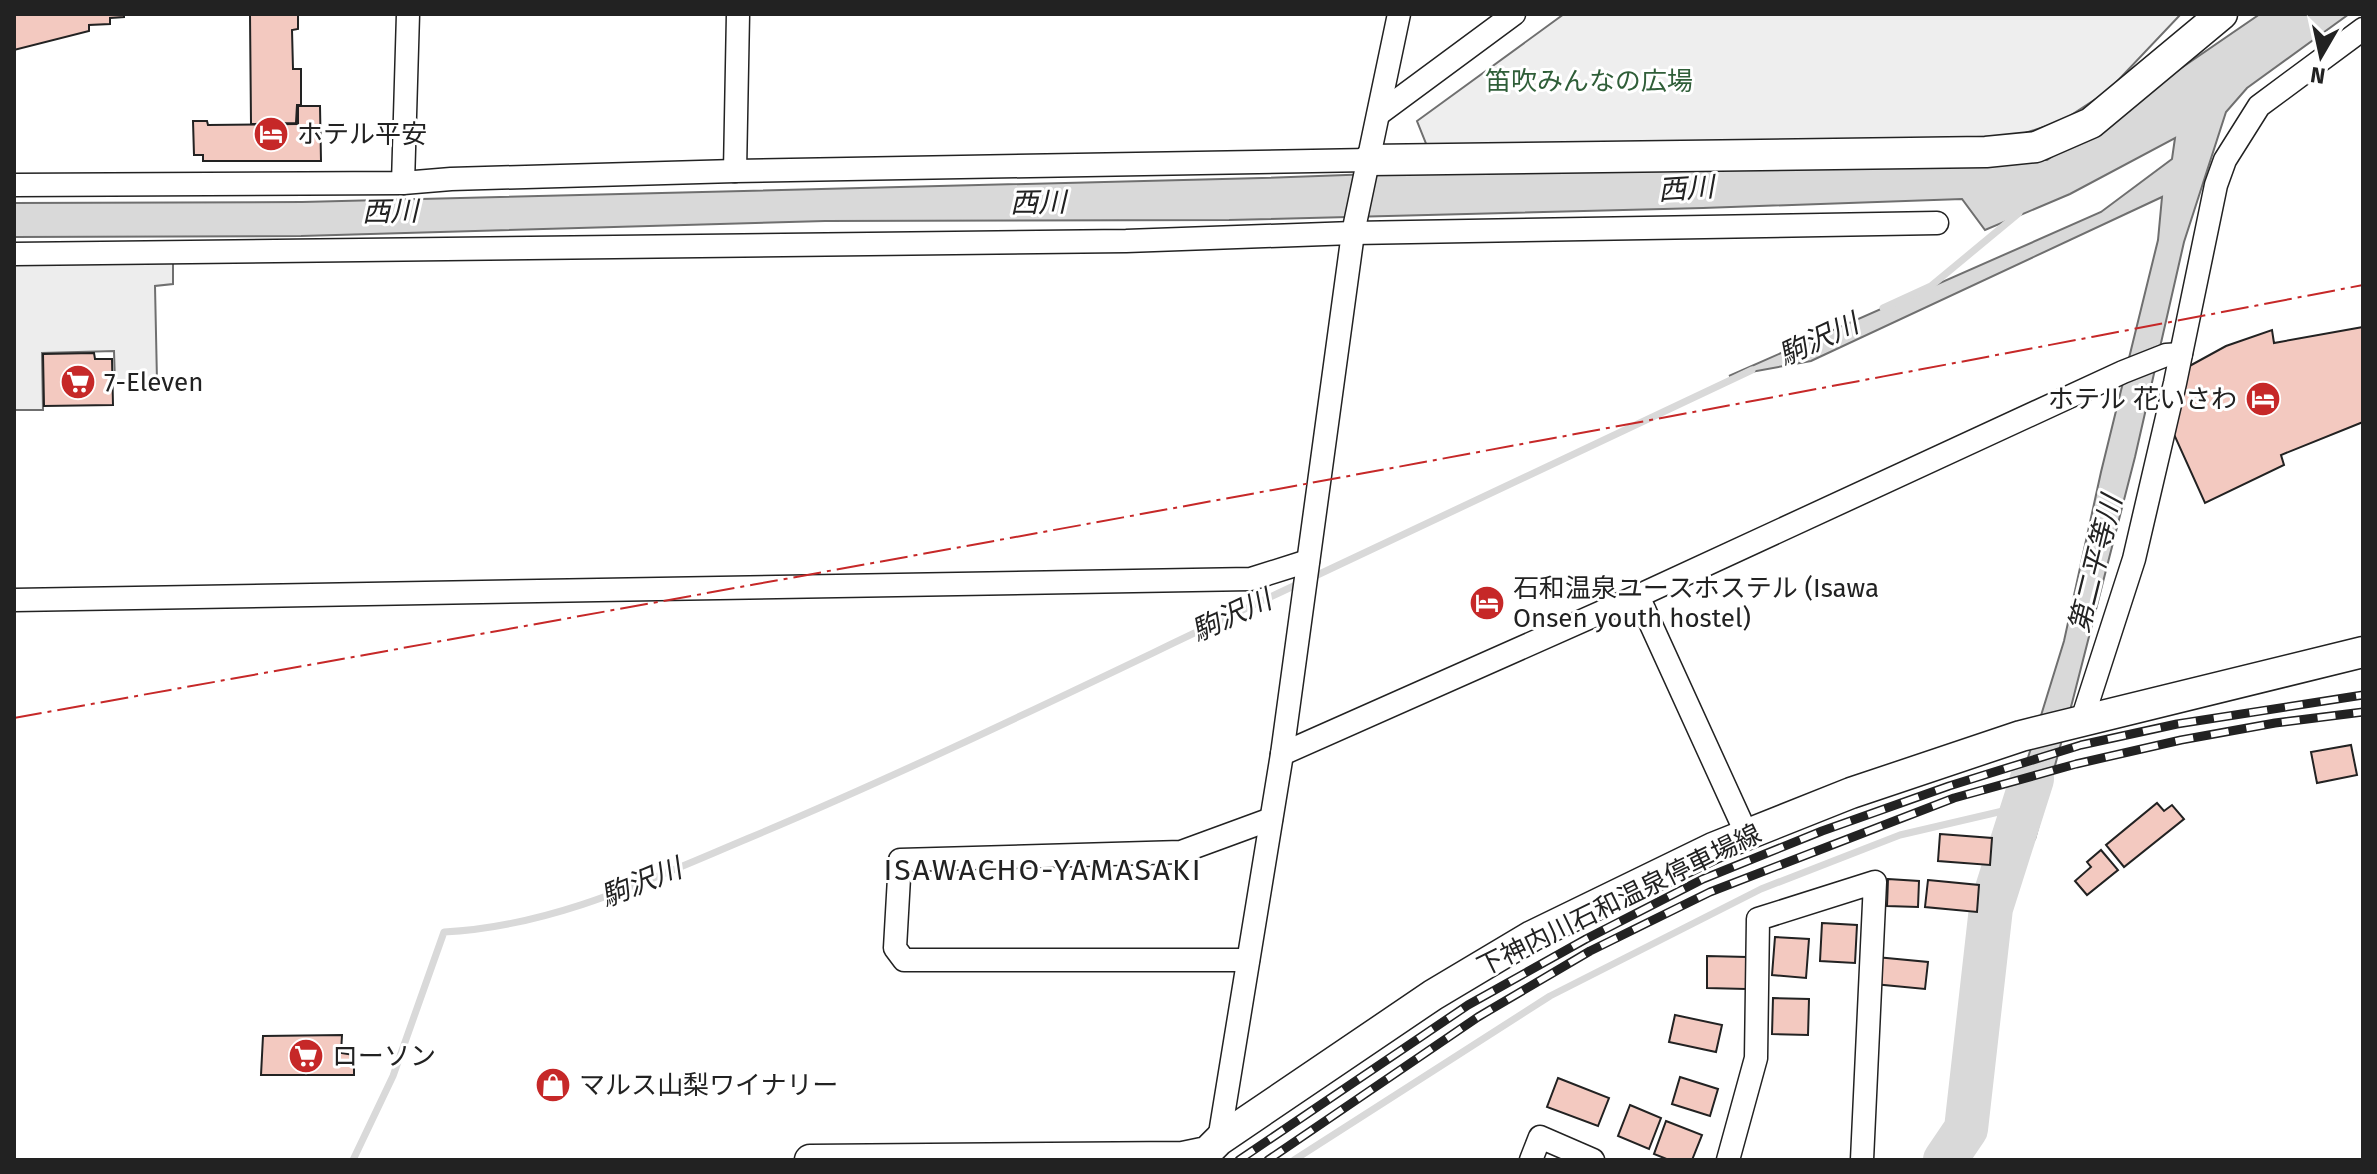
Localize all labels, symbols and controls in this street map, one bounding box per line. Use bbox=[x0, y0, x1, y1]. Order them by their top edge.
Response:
north arrow bbox=[2281, 16, 2361, 96]
text: N bbox=[2309, 61, 2327, 90]
park label: 笛吹みんなの広場 bbox=[1485, 66, 1693, 97]
hotel icon: ホテル平安 bbox=[252, 115, 290, 153]
place label: ホテル平安 bbox=[297, 119, 427, 150]
water label: 西川 bbox=[1657, 170, 1718, 207]
water label: 西川 bbox=[1010, 185, 1069, 219]
water label: 西川 bbox=[362, 194, 421, 228]
water label: 駒沢川 bbox=[1773, 305, 1866, 372]
supermarket icon: 7-Eleven bbox=[59, 363, 97, 401]
place label: 7-Eleven bbox=[104, 367, 203, 398]
hotel icon: ホテル 花いさわ bbox=[2244, 380, 2282, 418]
place label: ホテル 花いさわ bbox=[2048, 384, 2237, 415]
water label: 第二平等川 bbox=[2063, 489, 2129, 636]
place label: 石和温泉ユースホステル (Isawa Onsen youth hostel) bbox=[1513, 573, 1879, 634]
water label: 駒沢川 bbox=[1186, 581, 1279, 648]
hotel icon: 石和温泉ユースホステル (Isawa Onsen youth hostel) bbox=[1468, 584, 1506, 622]
street label: 下神内川石和温泉停車場線 bbox=[1472, 818, 1766, 983]
water label: 駒沢川 bbox=[596, 850, 689, 913]
district label: ISAWACHO-YAMASAKI bbox=[884, 852, 1203, 888]
supermarket icon: ローソン bbox=[287, 1037, 325, 1075]
place label: ローソン bbox=[332, 1041, 436, 1072]
shop icon: マルス山梨ワイナリー bbox=[534, 1066, 572, 1104]
place label: マルス山梨ワイナリー bbox=[579, 1070, 838, 1101]

